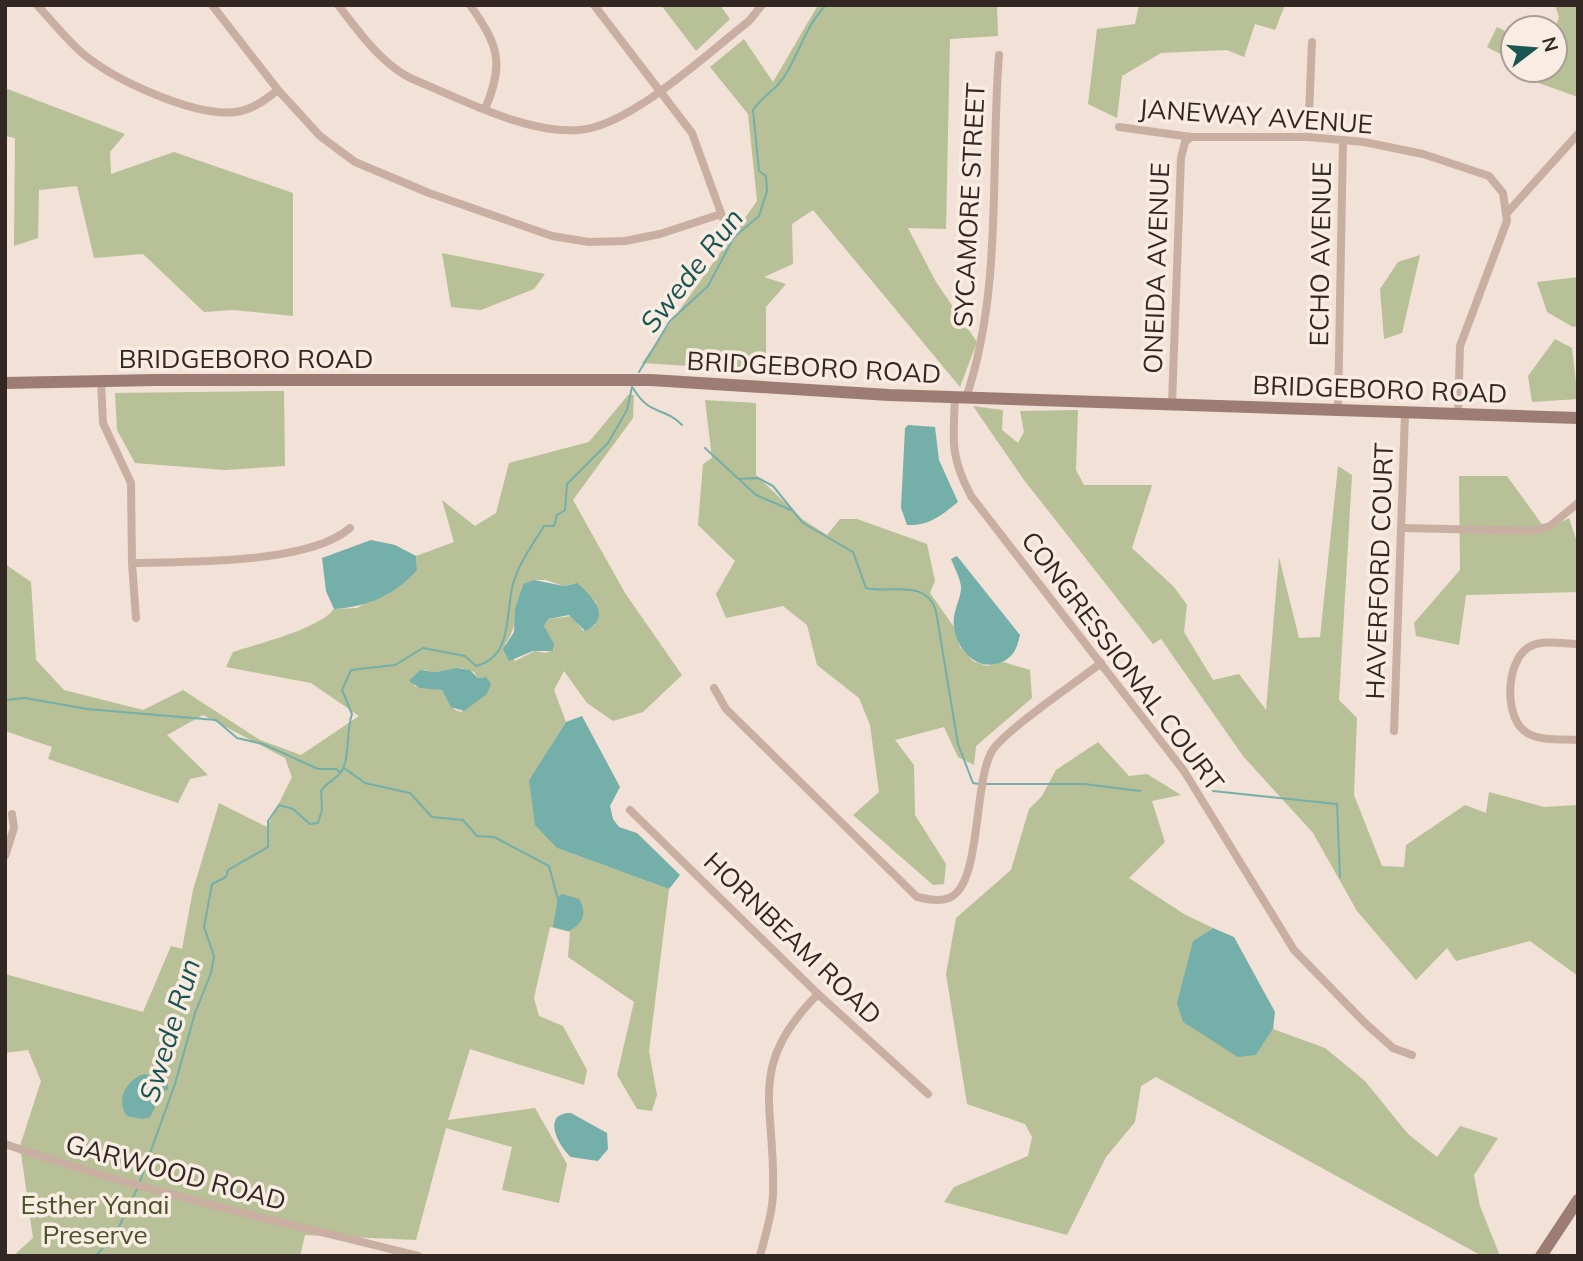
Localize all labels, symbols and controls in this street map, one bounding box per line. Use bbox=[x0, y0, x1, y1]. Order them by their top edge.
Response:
north arrow bbox=[1499, 14, 1569, 84]
text: N bbox=[1537, 34, 1564, 55]
street label: SYCAMORE STREET bbox=[946, 82, 992, 328]
street label: JANEWAY AVENUE bbox=[1138, 91, 1374, 141]
street label: ECHO AVENUE bbox=[1302, 161, 1338, 347]
street label: ONEIDA AVENUE bbox=[1136, 162, 1176, 374]
water label: Swede Run bbox=[632, 201, 750, 339]
street label: BRIDGEBORO ROAD bbox=[119, 342, 373, 375]
street label: BRIDGEBORO ROAD bbox=[686, 344, 942, 390]
street label: BRIDGEBORO ROAD bbox=[1252, 368, 1508, 410]
street label: HAVERFORD COURT bbox=[1358, 442, 1400, 700]
street label: CONGRESSIONAL COURT bbox=[1014, 525, 1232, 798]
street label: HORNBEAM ROAD bbox=[697, 845, 889, 1031]
water label: Swede Run bbox=[131, 954, 207, 1106]
street label: GARWOOD ROAD bbox=[62, 1127, 290, 1217]
park label: Esther Yanai Preserve bbox=[21, 1188, 169, 1251]

